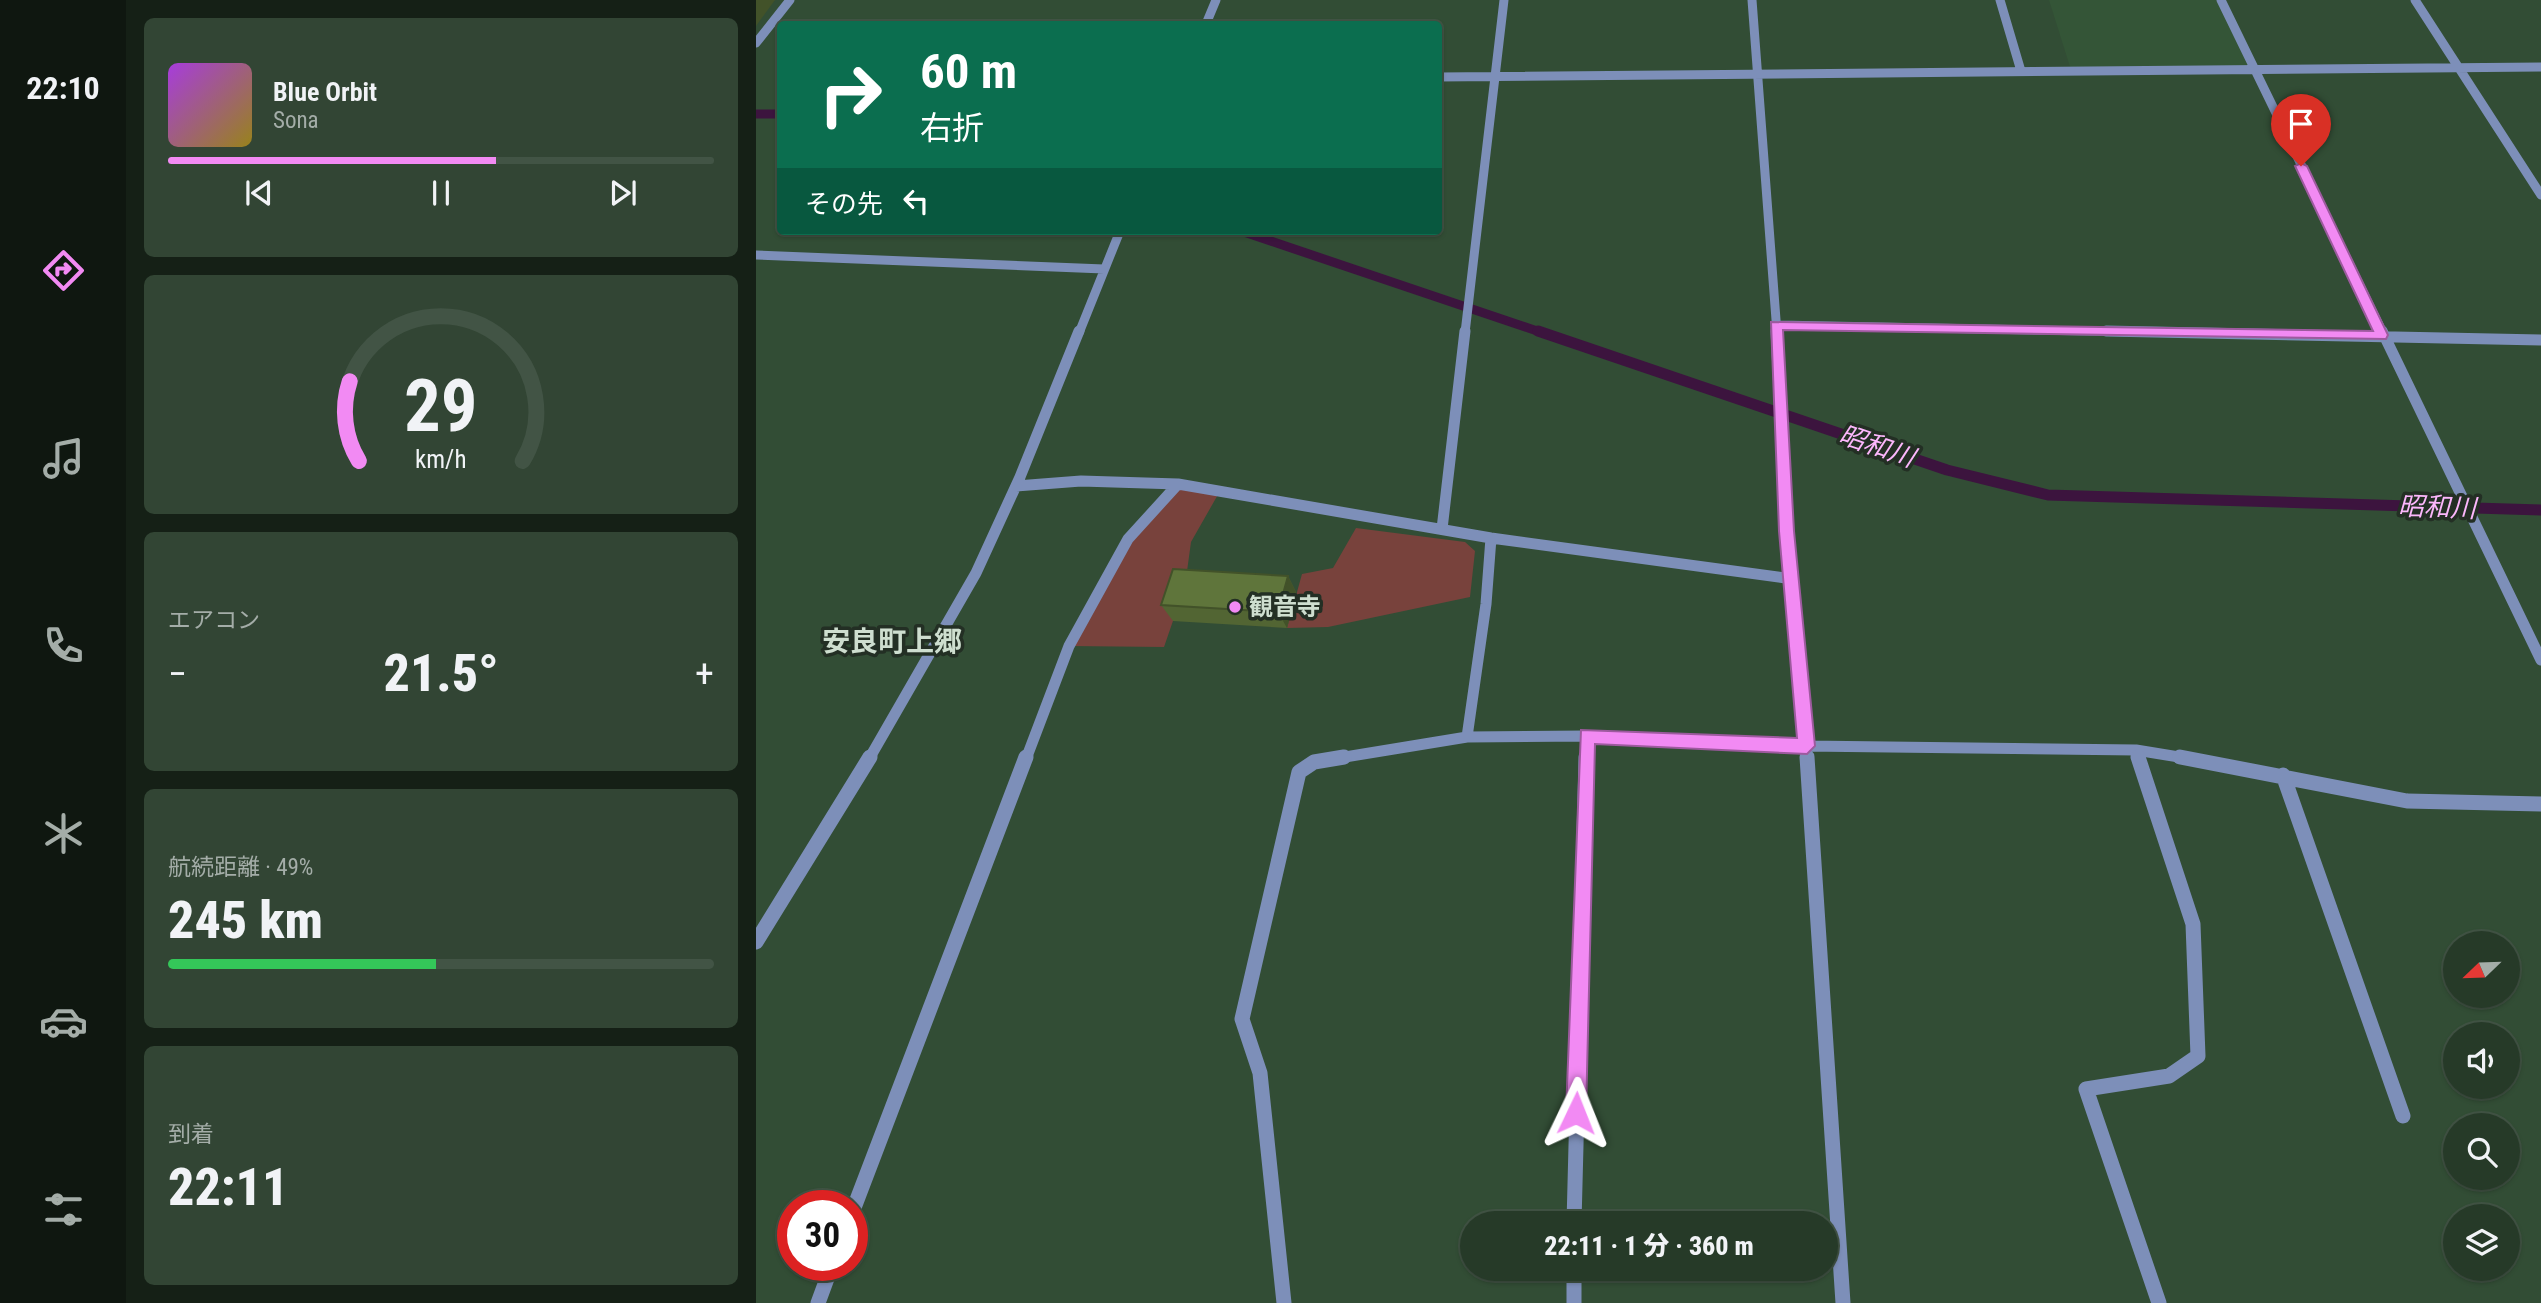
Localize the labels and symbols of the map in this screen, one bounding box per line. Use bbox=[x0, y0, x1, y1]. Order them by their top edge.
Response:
pin bbox=[2271, 94, 2331, 166]
water label: 昭和川 bbox=[1835, 419, 1922, 474]
water label: 昭和川 bbox=[2397, 491, 2479, 523]
place label: 観音寺 bbox=[1249, 593, 1321, 621]
marker: 観音寺 bbox=[1227, 599, 1243, 615]
district label: 安良町上郷 bbox=[822, 625, 962, 658]
north arrow bbox=[2443, 931, 2520, 1008]
position arrow bbox=[1539, 1076, 1613, 1150]
speed limit sign: 30 bbox=[777, 1190, 868, 1281]

